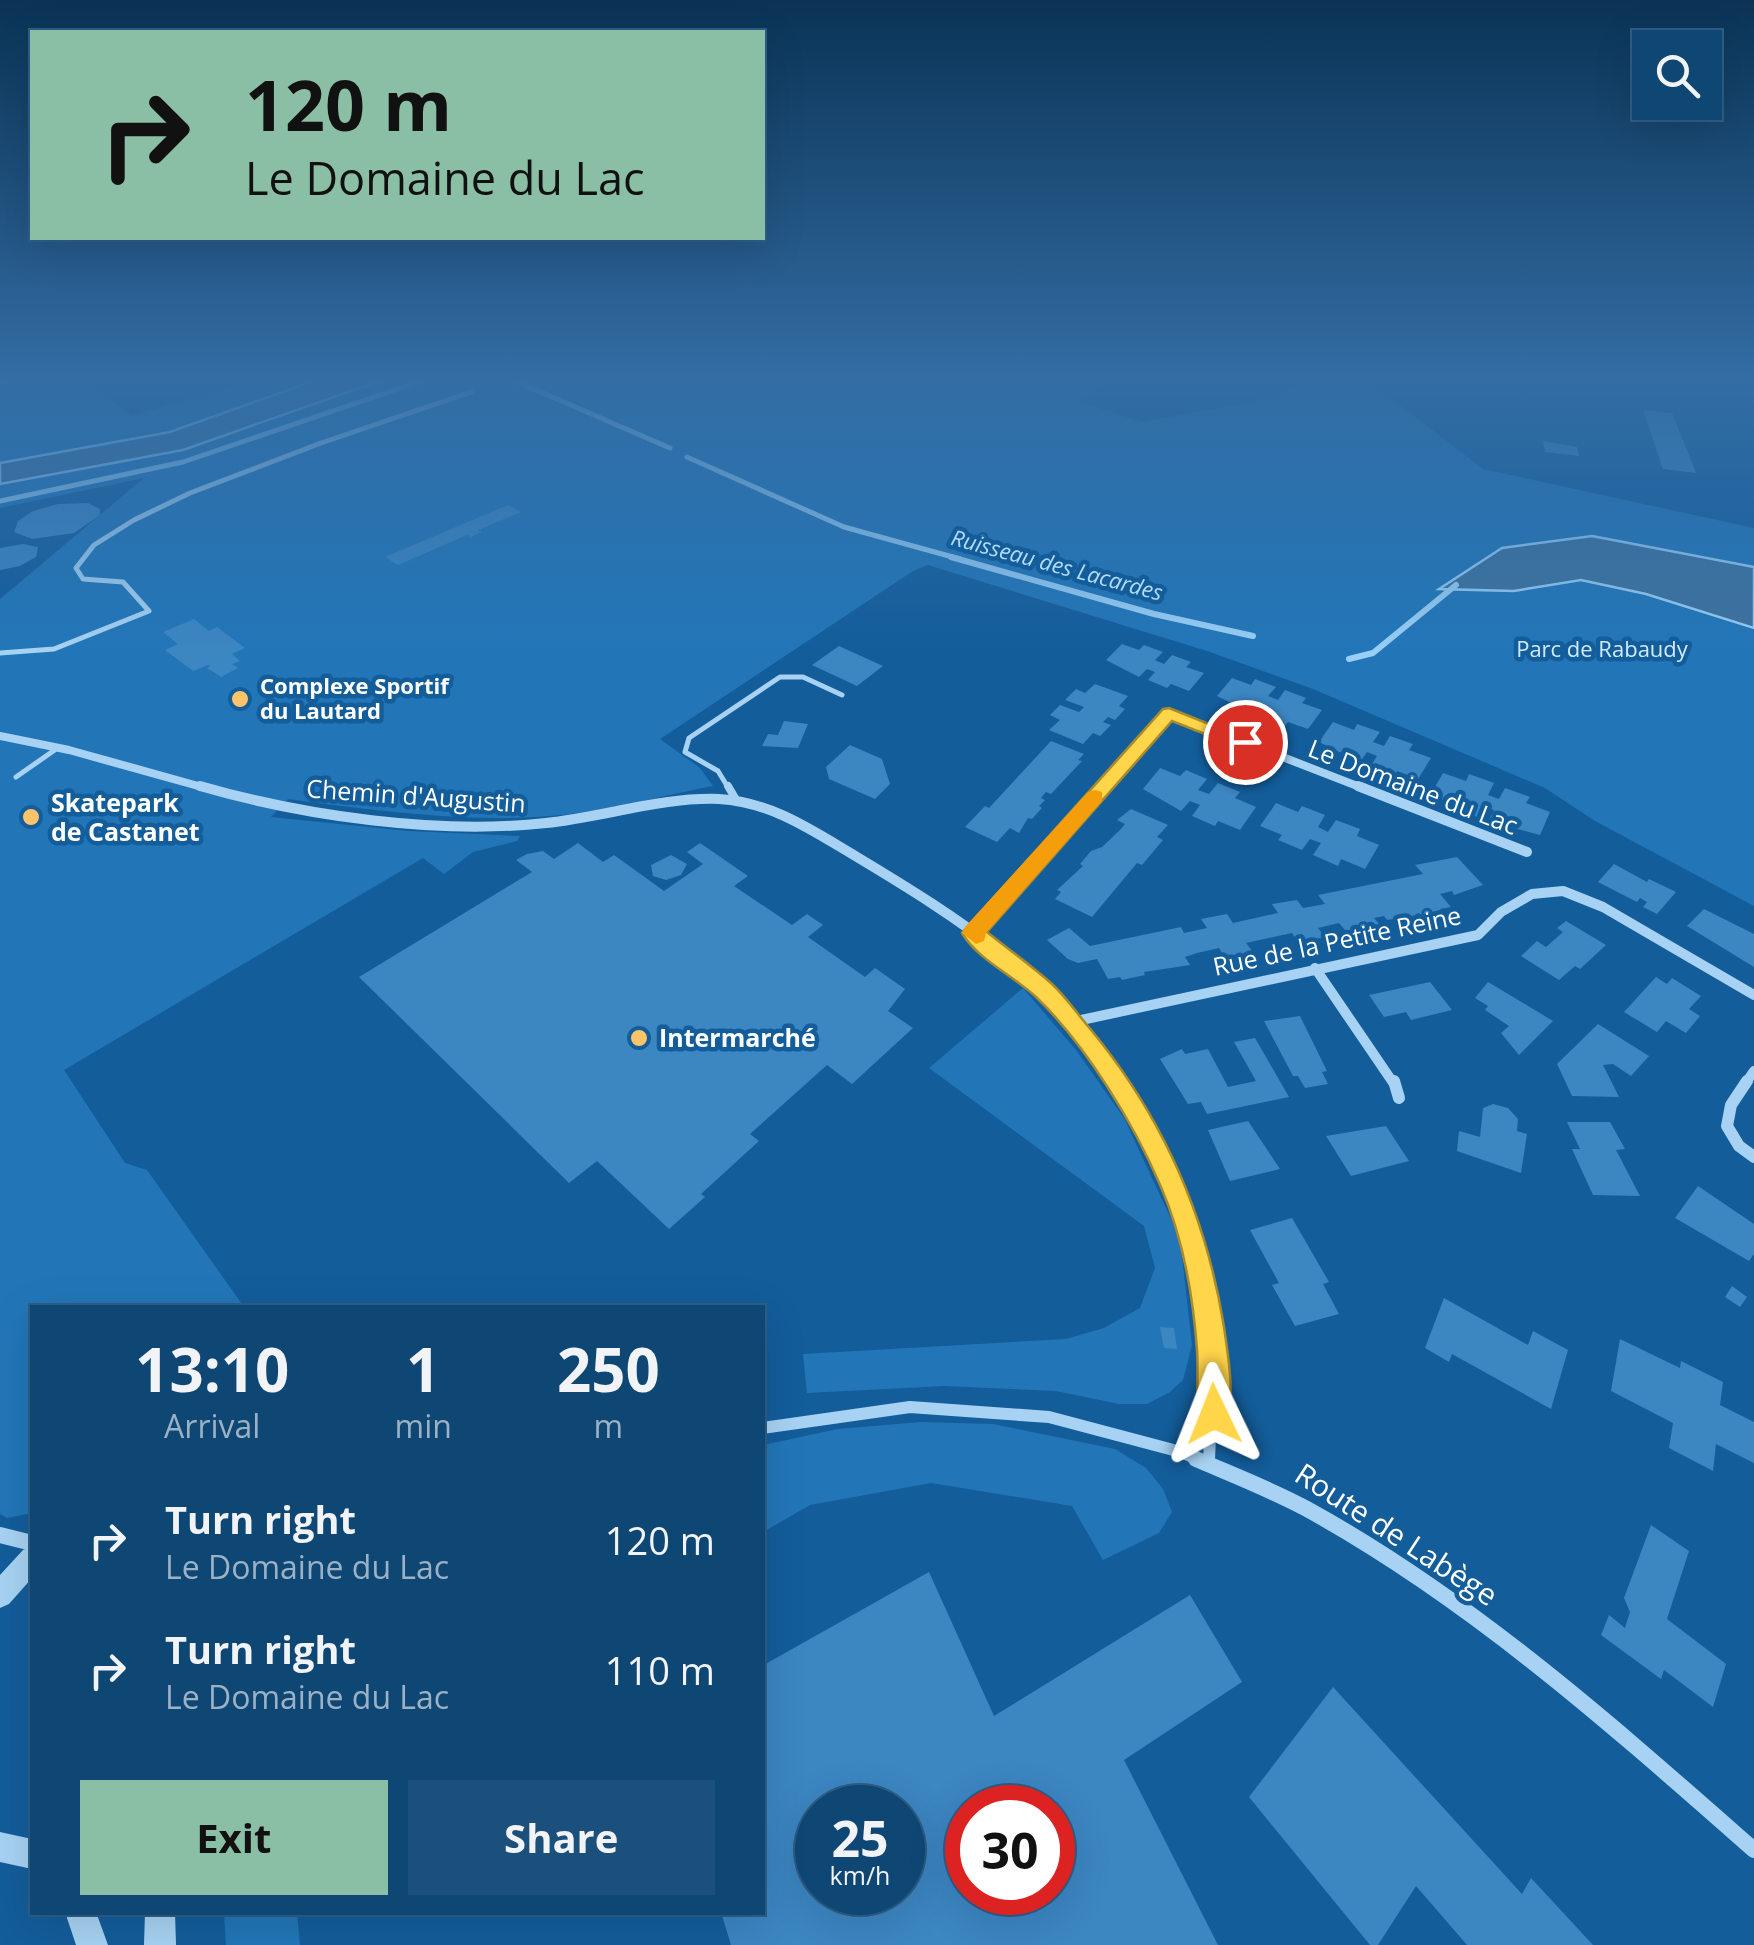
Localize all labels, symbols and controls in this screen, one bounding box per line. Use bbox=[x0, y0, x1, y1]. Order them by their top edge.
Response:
map controls bbox=[1632, 30, 1722, 120]
button: search bbox=[1632, 30, 1722, 120]
text: 120 m bbox=[245, 56, 452, 152]
icon: right bbox=[80, 70, 210, 200]
text: Le Domaine du Lac bbox=[245, 147, 645, 208]
water label: Ruisseau des Lacardes bbox=[948, 521, 1167, 607]
park label: Parc de Rabaudy bbox=[1516, 633, 1689, 663]
place label: Complexe Sportif du Lautard bbox=[260, 670, 450, 725]
marker: Complexe Sportif du Lautard bbox=[229, 688, 251, 710]
pin bbox=[1203, 700, 1288, 785]
icon: arrive bbox=[1218, 715, 1273, 770]
street label: Le Domaine du Lac bbox=[1304, 730, 1523, 842]
street label: Chemin d'Augustin bbox=[305, 770, 527, 820]
place label: Skatepark de Castanet bbox=[51, 785, 200, 848]
marker: Skatepark de Castanet bbox=[20, 806, 42, 828]
street label: Rue de la Petite Reine bbox=[1210, 897, 1464, 983]
place label: Intermarché bbox=[659, 1020, 816, 1054]
marker: Intermarché bbox=[628, 1027, 650, 1049]
text: 13:10 bbox=[135, 1328, 289, 1410]
text: 1 bbox=[406, 1328, 440, 1410]
text: 250 bbox=[557, 1328, 660, 1410]
position arrow bbox=[1162, 1362, 1266, 1466]
text: Arrival bbox=[164, 1404, 260, 1447]
text: min bbox=[395, 1404, 452, 1447]
text: m bbox=[594, 1404, 623, 1447]
street label: Route de Labège bbox=[1288, 1453, 1506, 1615]
text: Turn right bbox=[165, 1493, 356, 1545]
icon: right bbox=[80, 1513, 135, 1568]
text: 120 m bbox=[605, 1514, 715, 1566]
text: Le Domaine du Lac bbox=[165, 1545, 449, 1588]
text: Turn right bbox=[165, 1623, 356, 1675]
icon: right bbox=[80, 1643, 135, 1698]
text: 110 m bbox=[605, 1644, 715, 1696]
text: Le Domaine du Lac bbox=[165, 1675, 449, 1718]
button: Exit bbox=[80, 1780, 388, 1895]
button: Share bbox=[408, 1780, 715, 1895]
speed limit sign: 30 bbox=[945, 1785, 1075, 1915]
text: 25 bbox=[831, 1804, 889, 1872]
text: km/h bbox=[830, 1858, 890, 1892]

